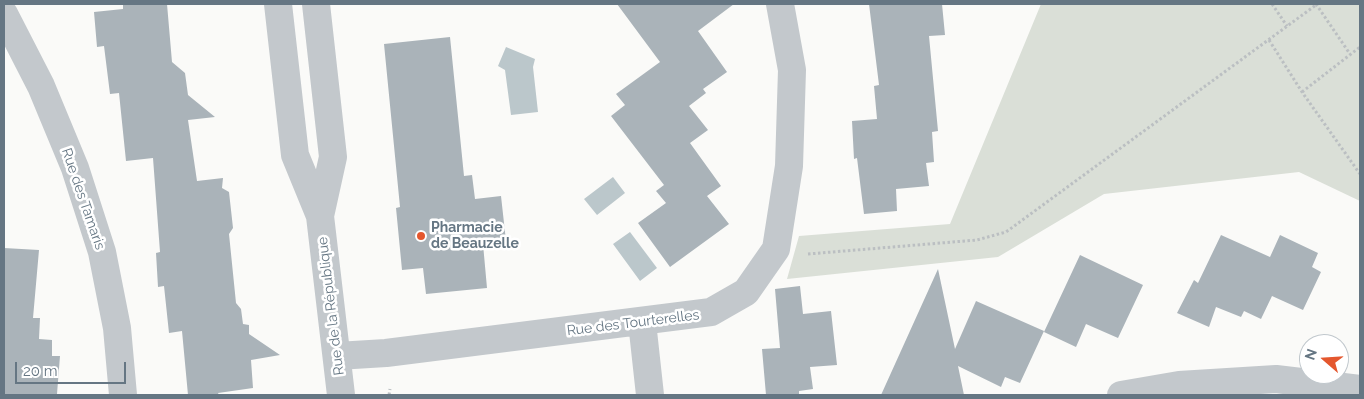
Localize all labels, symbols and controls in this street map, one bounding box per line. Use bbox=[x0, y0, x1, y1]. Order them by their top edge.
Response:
street label: Rue des Tamaris bbox=[58, 146, 108, 252]
place label: Pharmacie de Beauzelle bbox=[431, 220, 519, 252]
marker: Pharmacie de Beauzelle bbox=[415, 230, 427, 242]
street label: Rue de la République bbox=[314, 236, 348, 376]
street label: Rue des Tourterelles bbox=[566, 307, 700, 339]
north arrow bbox=[1299, 334, 1349, 384]
text: N bbox=[1301, 347, 1320, 362]
scale bar bbox=[18, 352, 129, 384]
text: 20 m bbox=[23, 362, 58, 380]

